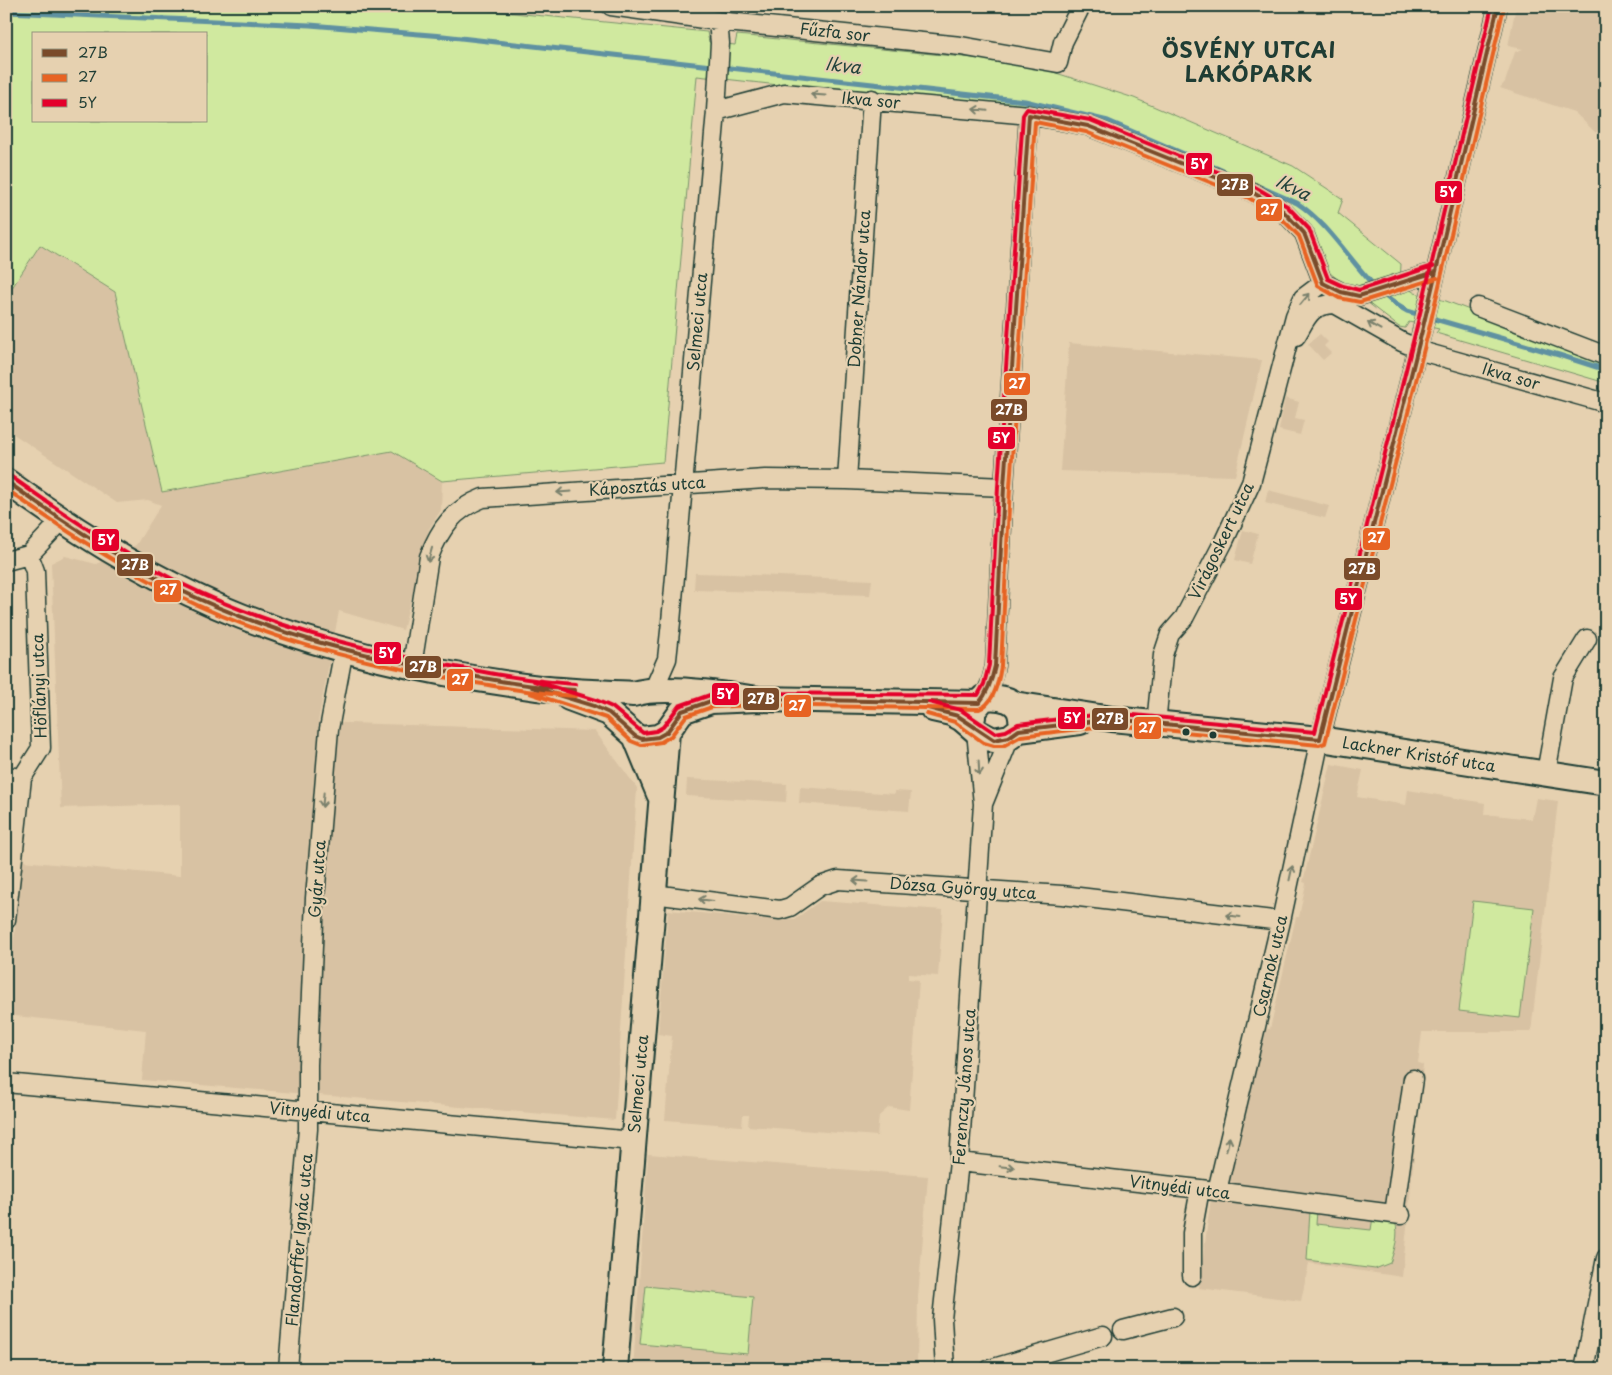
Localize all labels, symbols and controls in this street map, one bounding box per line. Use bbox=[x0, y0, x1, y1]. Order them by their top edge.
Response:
street label: Fűzfa sor bbox=[799, 15, 872, 47]
legend bbox=[32, 32, 208, 122]
district label: ÖSVÉNY UTCAI LAKÓPARK bbox=[1162, 33, 1336, 89]
text: 27B bbox=[78, 40, 108, 63]
water label: Ikva bbox=[824, 49, 864, 80]
text: 27 bbox=[78, 64, 97, 87]
street label: Ikva sor bbox=[841, 84, 902, 114]
text: 5Y bbox=[78, 90, 97, 113]
one-way arrow bbox=[811, 91, 827, 100]
one-way arrow bbox=[973, 105, 989, 115]
line badge: 5Y bbox=[1185, 152, 1213, 176]
text: 5Y bbox=[1190, 153, 1208, 174]
water label: Ikva bbox=[1272, 166, 1317, 207]
line badge: 27B bbox=[1216, 173, 1254, 197]
text: 27B bbox=[1221, 174, 1249, 195]
line badge: 5Y bbox=[1434, 180, 1463, 204]
text: 5Y bbox=[1439, 181, 1457, 202]
line badge: 27 bbox=[1255, 198, 1283, 222]
text: 27 bbox=[1260, 199, 1279, 220]
street label: Dobner Nándor utca bbox=[840, 209, 876, 369]
street label: Selmeci utca bbox=[680, 272, 712, 372]
one-way arrow bbox=[1299, 292, 1310, 305]
one-way arrow bbox=[1367, 321, 1382, 330]
street label: Ikva sor bbox=[1480, 355, 1544, 395]
line badge: 27 bbox=[1003, 372, 1031, 396]
text: 27 bbox=[1008, 373, 1027, 394]
line badge: 27B bbox=[990, 398, 1028, 422]
text: 27B bbox=[995, 399, 1023, 420]
line badge: 5Y bbox=[987, 426, 1016, 450]
text: 5Y bbox=[992, 427, 1010, 448]
street label: Káposztás utca bbox=[588, 469, 706, 501]
street label: Virágoskert utca bbox=[1181, 478, 1259, 603]
one-way arrow bbox=[557, 487, 573, 497]
line badge: 27 bbox=[1362, 527, 1391, 551]
text: 27 bbox=[1367, 527, 1386, 548]
line badge: 5Y bbox=[91, 528, 120, 552]
text: 5Y bbox=[97, 529, 115, 550]
one-way arrow bbox=[425, 546, 435, 562]
line badge: 27B bbox=[116, 553, 154, 577]
text: 27B bbox=[121, 554, 149, 575]
line badge: 27B bbox=[1343, 557, 1381, 581]
text: 27B bbox=[1348, 558, 1376, 579]
line badge: 27 bbox=[153, 579, 182, 603]
text: 27 bbox=[159, 579, 178, 600]
line badge: 5Y bbox=[1334, 587, 1363, 611]
text: 5Y bbox=[1339, 588, 1357, 609]
street label: Höflányi utca bbox=[24, 633, 52, 739]
line badge: 5Y bbox=[373, 641, 402, 665]
text: 5Y bbox=[378, 642, 396, 663]
line badge: 27B bbox=[404, 655, 442, 679]
text: 27B bbox=[409, 656, 437, 677]
line badge: 27 bbox=[446, 668, 474, 692]
text: 27 bbox=[451, 669, 470, 690]
line badge: 5Y bbox=[711, 682, 740, 706]
text: 5Y bbox=[716, 683, 734, 704]
line badge: 27B bbox=[742, 687, 780, 711]
text: 27B bbox=[747, 688, 775, 709]
line badge: 27 bbox=[783, 694, 812, 718]
text: 27 bbox=[788, 695, 807, 716]
line badge: 5Y bbox=[1057, 706, 1086, 730]
text: 5Y bbox=[1063, 707, 1081, 728]
line badge: 27B bbox=[1091, 707, 1129, 731]
text: 27B bbox=[1096, 708, 1124, 729]
line badge: 27 bbox=[1133, 716, 1162, 740]
text: 27 bbox=[1138, 717, 1157, 738]
unlabelled marker bbox=[1181, 727, 1191, 737]
street label: Lackner Kristóf utca bbox=[1341, 729, 1498, 777]
unlabelled marker bbox=[1208, 730, 1218, 740]
one-way arrow bbox=[975, 759, 984, 775]
one-way arrow bbox=[318, 792, 327, 808]
street label: Gyár utca bbox=[301, 839, 331, 919]
one-way arrow bbox=[1287, 866, 1297, 882]
street label: Dózsa György utca bbox=[889, 870, 1037, 904]
one-way arrow bbox=[852, 876, 868, 886]
one-way arrow bbox=[699, 895, 715, 905]
one-way arrow bbox=[1225, 910, 1241, 920]
street label: Csarnok utca bbox=[1246, 912, 1292, 1019]
street label: Ferenczy János utca bbox=[946, 1007, 980, 1166]
street label: Selmeci utca bbox=[621, 1034, 653, 1134]
street label: Vitnyédi utca bbox=[269, 1095, 372, 1127]
one-way arrow bbox=[1224, 1136, 1233, 1152]
street label: Flandorffer Ignác utca bbox=[278, 1152, 318, 1327]
one-way arrow bbox=[999, 1162, 1015, 1172]
street label: Vitnyédi utca bbox=[1128, 1168, 1232, 1204]

